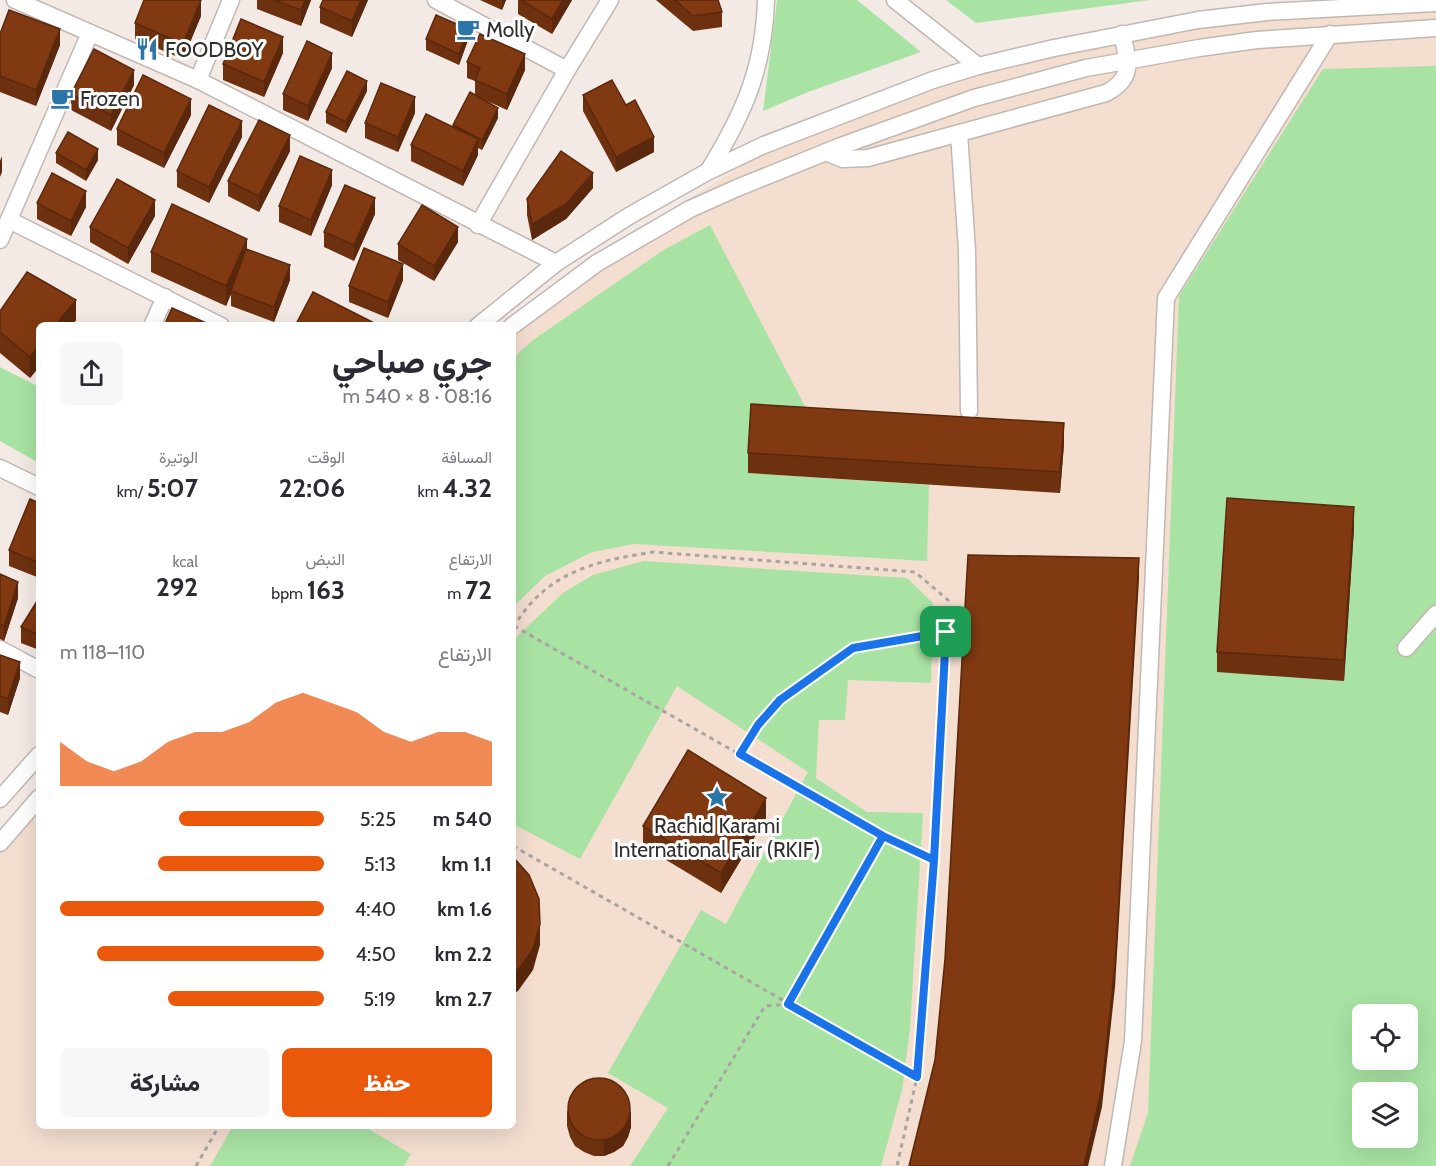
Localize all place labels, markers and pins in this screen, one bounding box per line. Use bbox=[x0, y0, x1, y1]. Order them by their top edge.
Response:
cafe icon: Molly bbox=[455, 16, 481, 42]
place label: Molly bbox=[486, 17, 535, 42]
restaurant icon: FOODBOY bbox=[134, 36, 160, 62]
place label: FOODBOY bbox=[165, 37, 265, 62]
cafe icon: Frozen bbox=[49, 85, 75, 111]
place label: Frozen bbox=[80, 86, 140, 111]
pin bbox=[920, 606, 971, 657]
place icon: Rachid Karami International Fair (RKIF) bbox=[704, 784, 730, 810]
place label: Rachid Karami International Fair (RKIF) bbox=[614, 813, 820, 862]

